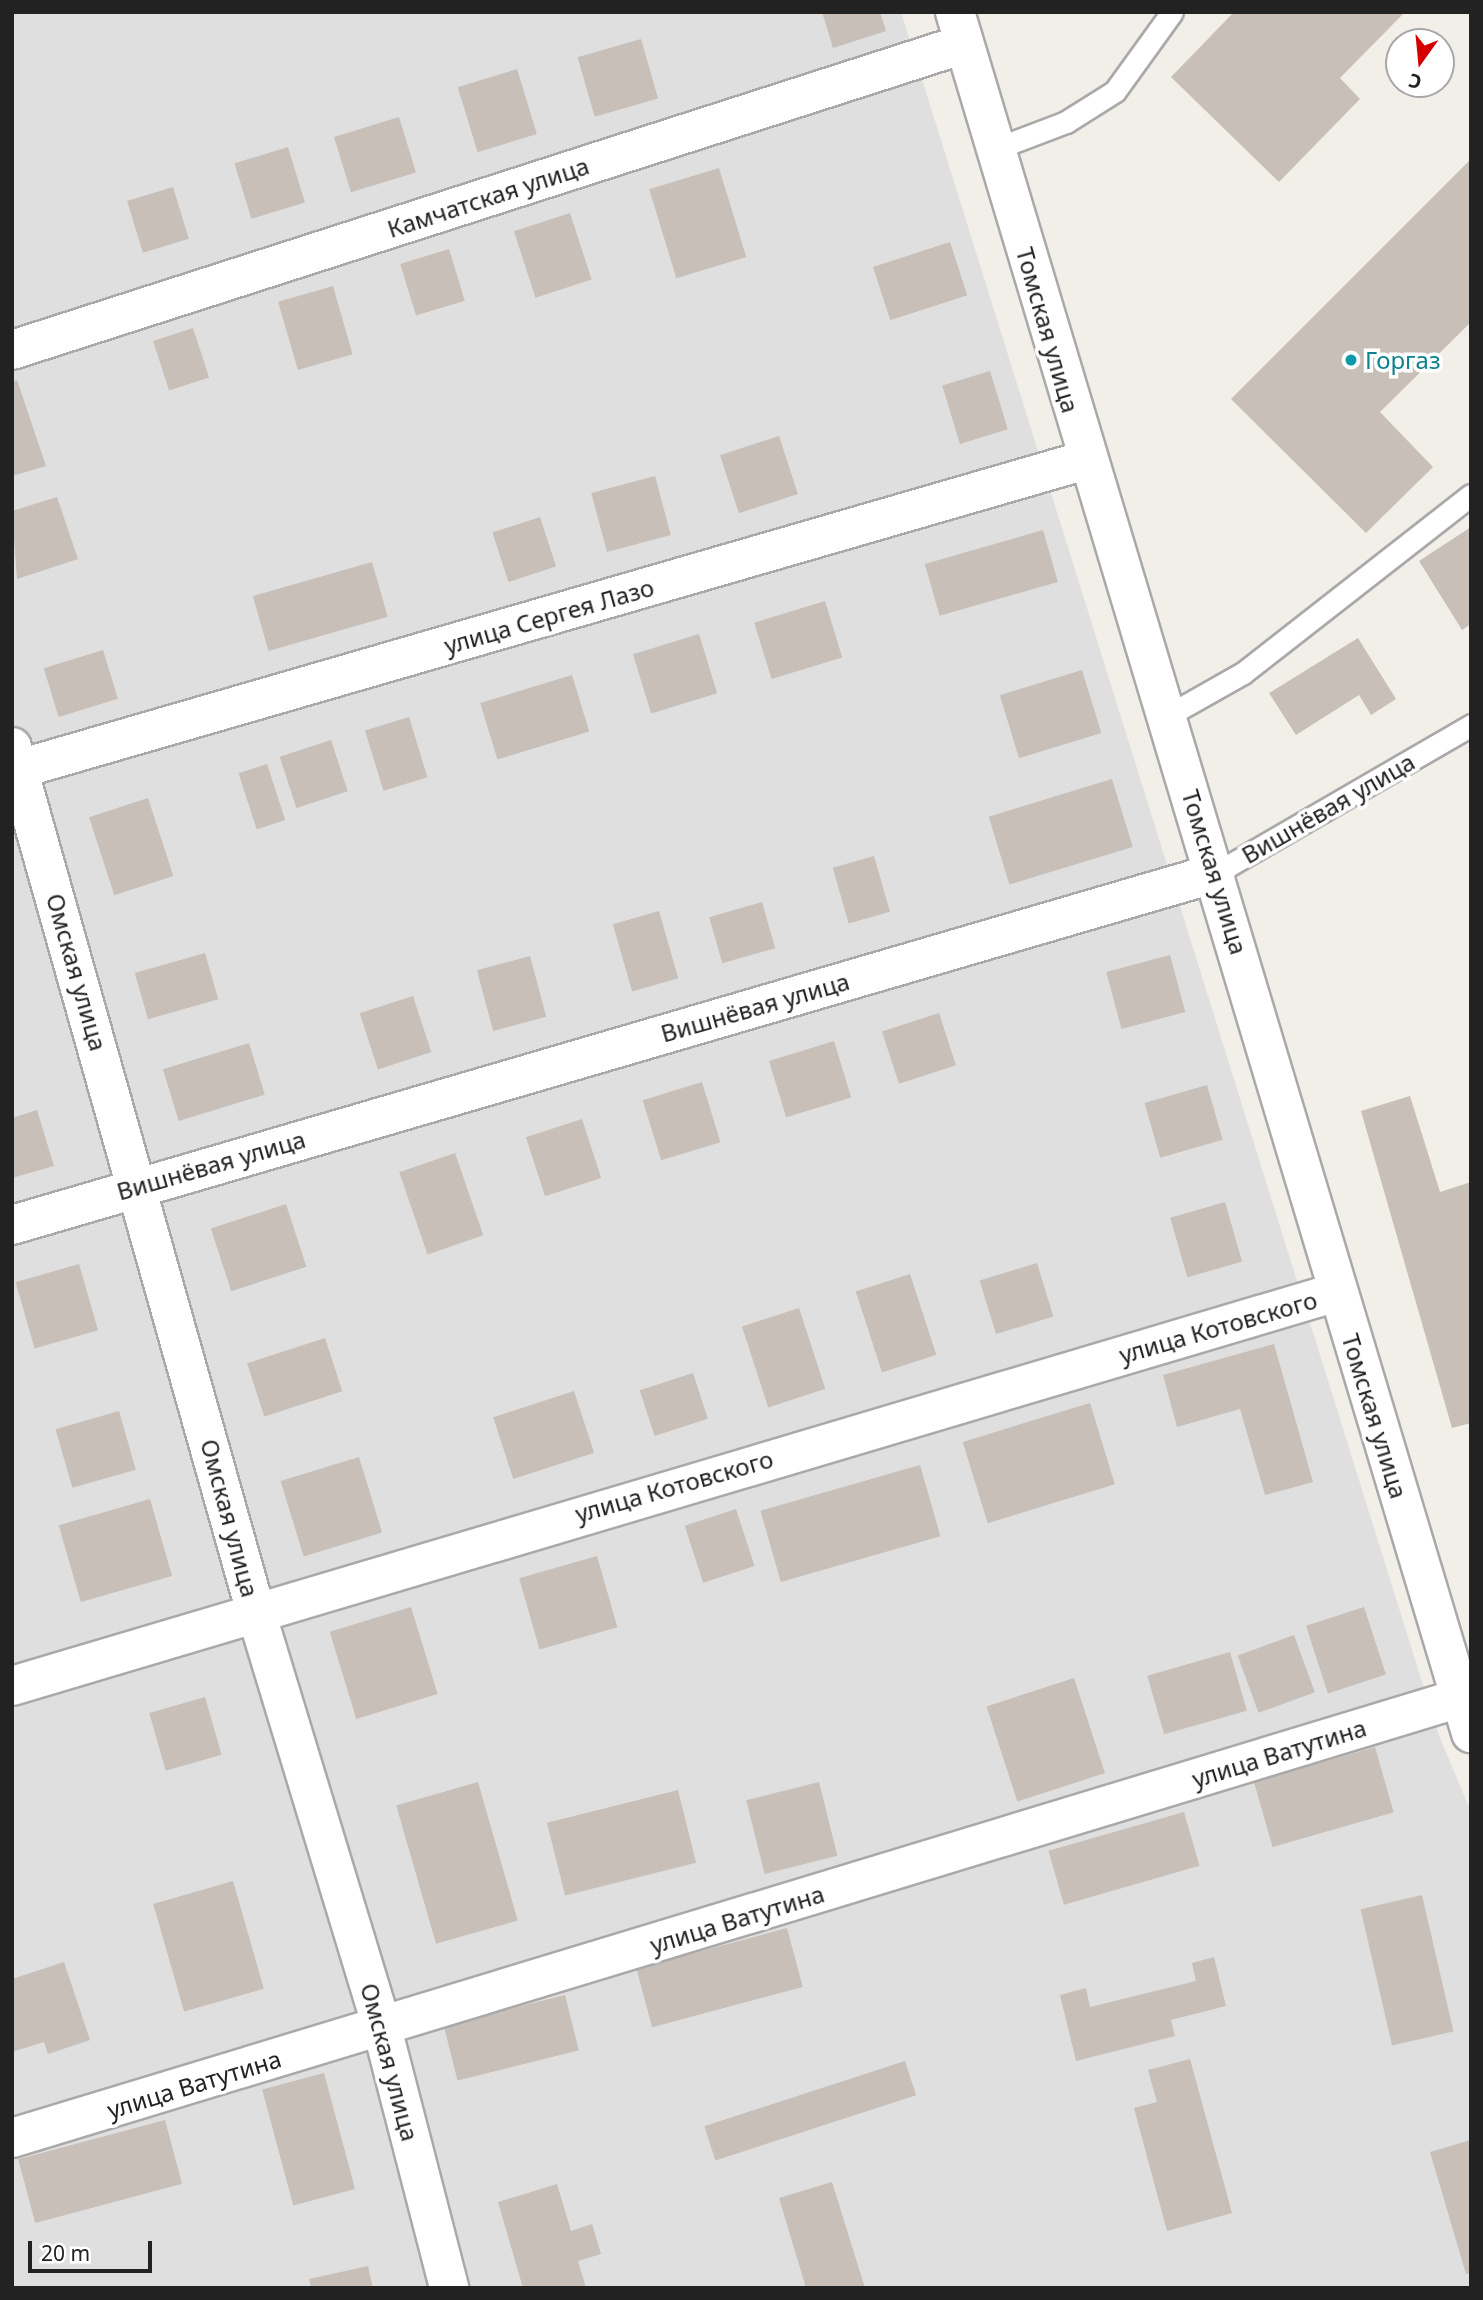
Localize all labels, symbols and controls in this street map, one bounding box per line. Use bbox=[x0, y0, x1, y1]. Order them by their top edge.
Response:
north arrow bbox=[1385, 28, 1455, 98]
text: С bbox=[1406, 67, 1424, 95]
street label: Камчатская улица bbox=[384, 151, 592, 243]
street label: Томская улица bbox=[1011, 244, 1085, 416]
place label: Горгаз bbox=[1365, 346, 1441, 374]
marker: Горгаз bbox=[1343, 352, 1359, 368]
street label: улица Сергея Лазо bbox=[441, 572, 657, 660]
street label: Вишнёвая улица bbox=[1236, 747, 1420, 869]
street label: Томская улица bbox=[1176, 786, 1254, 958]
street label: Омская улица bbox=[41, 890, 113, 1054]
street label: Вишнёвая улица bbox=[657, 966, 853, 1048]
street label: Вишнёвая улица bbox=[113, 1124, 309, 1206]
street label: улица Котовского bbox=[1116, 1285, 1320, 1369]
street label: Томская улица bbox=[1336, 1330, 1414, 1502]
street label: Омская улица bbox=[195, 1436, 265, 1600]
street label: улица Котовского bbox=[572, 1444, 776, 1528]
street label: улица Ватутина bbox=[1188, 1713, 1370, 1793]
street label: улица Ватутина bbox=[646, 1879, 828, 1959]
street label: Омская улица bbox=[355, 1980, 425, 2144]
street label: улица Ватутина bbox=[103, 2044, 285, 2124]
scale bar bbox=[32, 2226, 156, 2270]
text: 20 m bbox=[41, 2239, 90, 2267]

